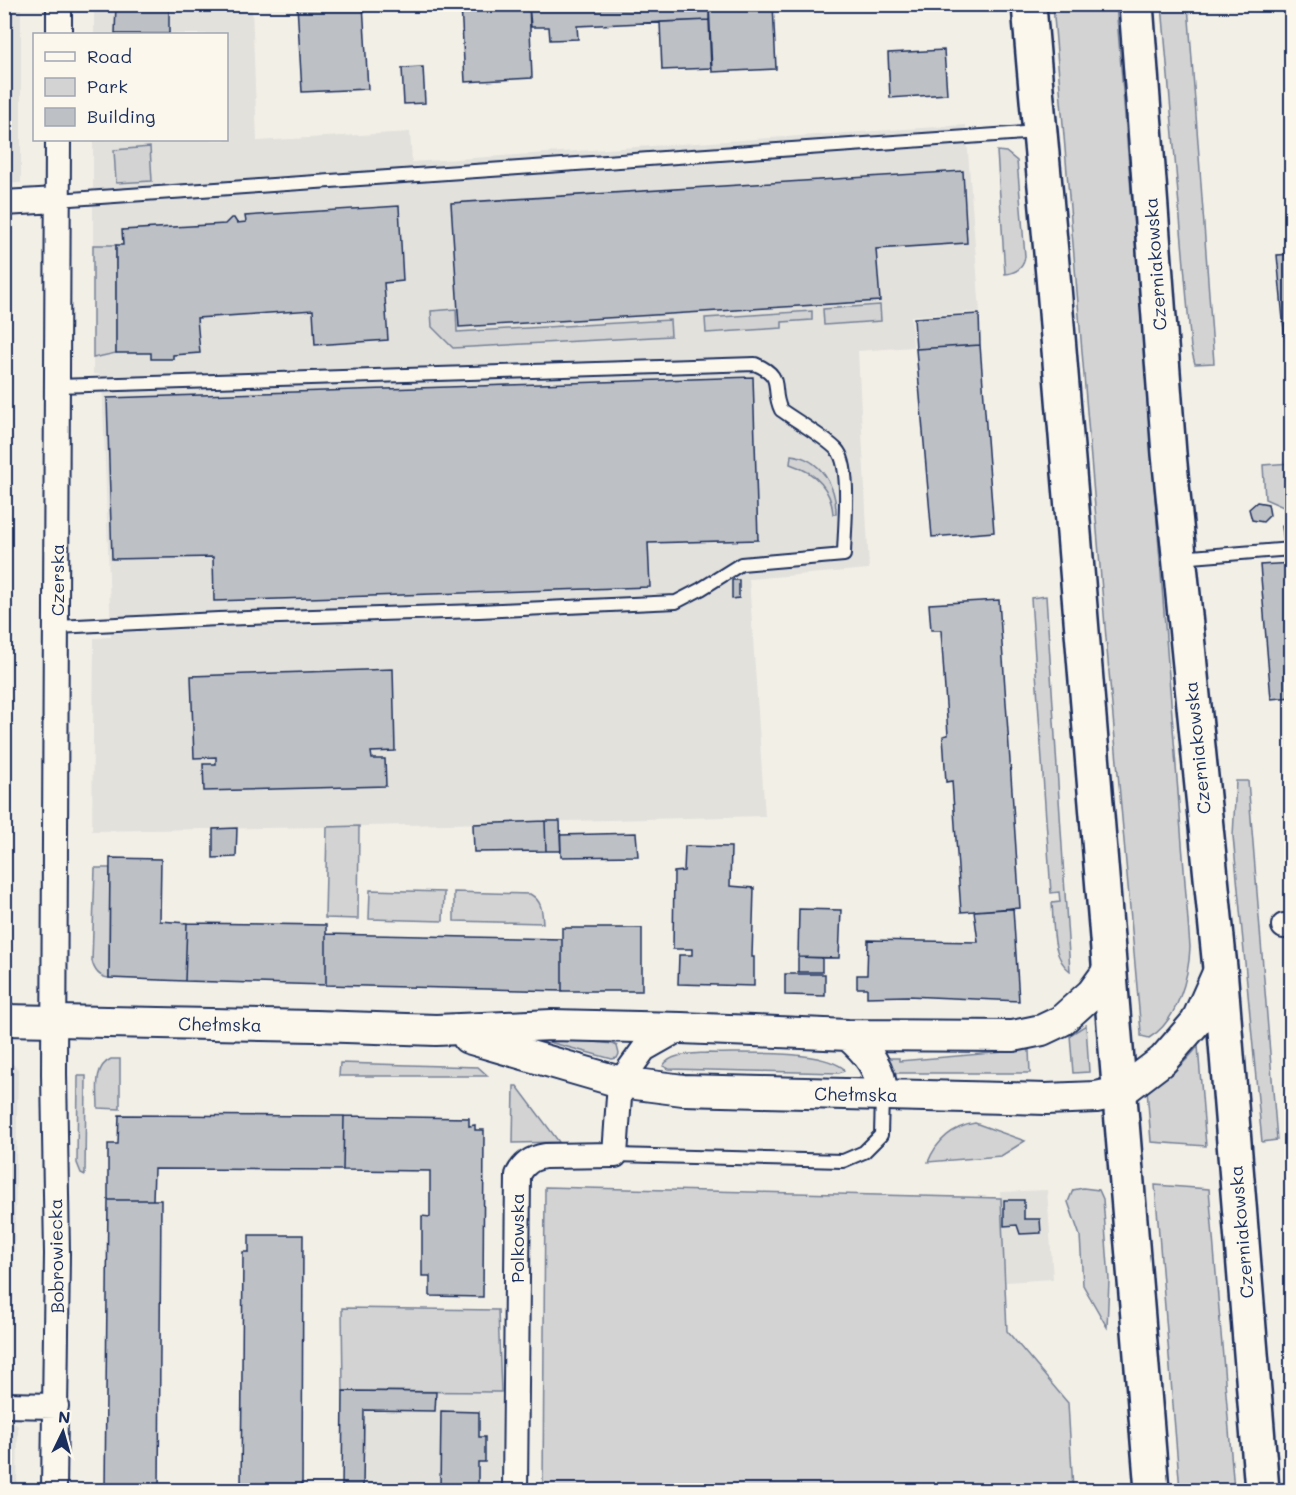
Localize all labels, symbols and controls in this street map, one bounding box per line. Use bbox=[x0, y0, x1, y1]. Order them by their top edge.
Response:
legend bbox=[33, 33, 228, 141]
text: Road bbox=[87, 44, 132, 68]
text: Park bbox=[87, 74, 128, 98]
text: Building bbox=[87, 104, 155, 128]
street label: Czerniakowska bbox=[1138, 197, 1172, 331]
street label: Czerska bbox=[45, 544, 69, 616]
street label: Czerniakowska bbox=[1178, 680, 1216, 816]
street label: Chełmska bbox=[178, 1011, 262, 1037]
street label: Chełmska bbox=[814, 1081, 898, 1107]
street label: Czerniakowska bbox=[1223, 1164, 1259, 1300]
street label: Polkowska bbox=[505, 1193, 529, 1283]
street label: Bobrowiecka bbox=[43, 1198, 69, 1314]
north arrow bbox=[33, 1402, 93, 1462]
text: N bbox=[57, 1406, 71, 1428]

